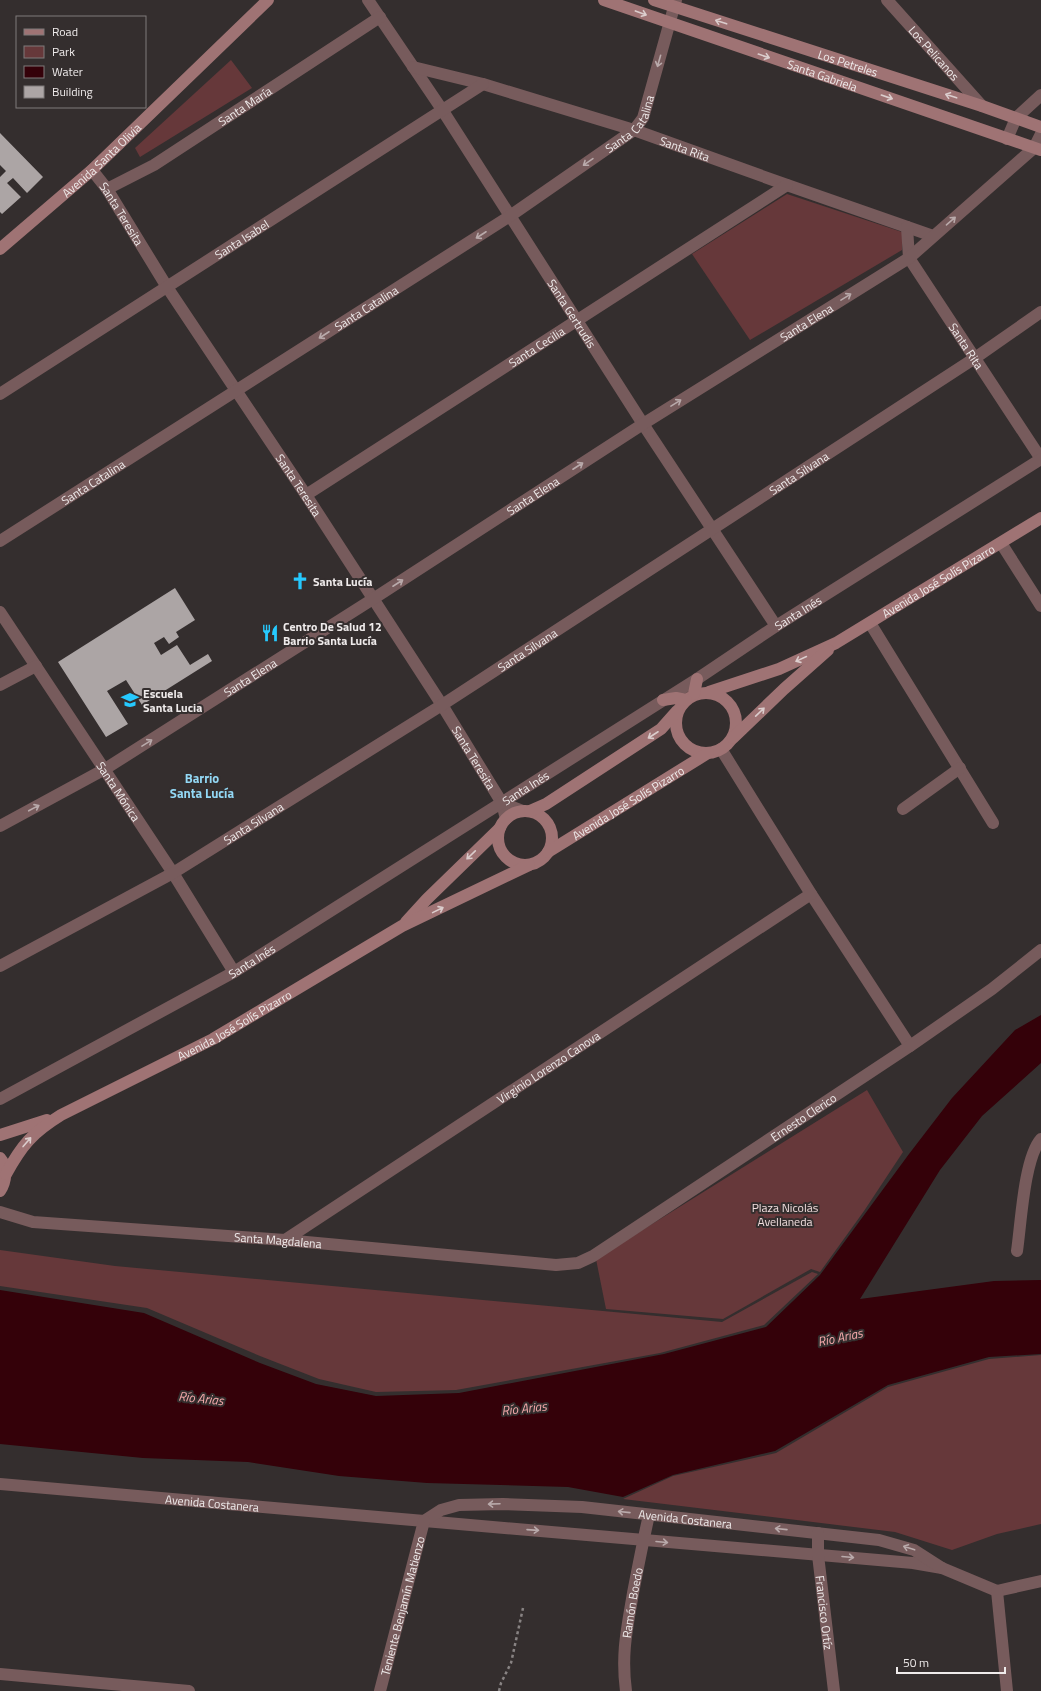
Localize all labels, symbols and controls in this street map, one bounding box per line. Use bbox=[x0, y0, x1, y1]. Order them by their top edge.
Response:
one-way arrow bbox=[634, 10, 647, 17]
legend bbox=[16, 16, 146, 108]
one-way arrow bbox=[715, 18, 728, 25]
street label: Los Pelicanos bbox=[904, 21, 965, 85]
text: Road bbox=[52, 22, 78, 41]
text: Park bbox=[52, 42, 75, 61]
street label: Los Petreles bbox=[816, 44, 881, 81]
one-way arrow bbox=[757, 52, 769, 60]
one-way arrow bbox=[655, 54, 663, 67]
street label: Santa Gabriela bbox=[785, 54, 860, 96]
text: Water bbox=[52, 62, 83, 81]
street label: Santa María bbox=[214, 81, 275, 130]
text: Building bbox=[52, 82, 93, 101]
one-way arrow bbox=[945, 92, 958, 99]
street label: Santa Catalina bbox=[601, 93, 659, 157]
one-way arrow bbox=[880, 94, 892, 102]
street label: Avenida Santa Olivia bbox=[57, 118, 145, 202]
street label: Santa Rita bbox=[657, 131, 713, 166]
one-way arrow bbox=[583, 158, 594, 166]
street label: Santa Teresita bbox=[95, 178, 149, 249]
street label: Santa Isabel bbox=[211, 214, 273, 264]
one-way arrow bbox=[945, 216, 956, 225]
one-way arrow bbox=[476, 231, 487, 239]
street label: Santa Gertrudis bbox=[543, 275, 602, 352]
street label: Santa Catalina bbox=[330, 280, 402, 335]
one-way arrow bbox=[840, 293, 851, 301]
street label: Santa Elena bbox=[776, 298, 837, 346]
street label: Santa Rita bbox=[944, 319, 989, 373]
street label: Santa Cecilia bbox=[504, 321, 568, 372]
one-way arrow bbox=[319, 331, 330, 340]
one-way arrow bbox=[670, 399, 681, 407]
street label: Santa Silvana bbox=[765, 446, 832, 499]
street label: Santa Teresita bbox=[271, 450, 327, 520]
street label: Santa Catalina bbox=[57, 454, 128, 509]
one-way arrow bbox=[572, 462, 583, 470]
street label: Santa Elena bbox=[502, 471, 563, 520]
street label: Avenida José Solís Pizarro bbox=[878, 539, 998, 622]
church icon: Santa Lucía bbox=[290, 571, 310, 591]
place label: Santa Lucía bbox=[313, 572, 372, 591]
one-way arrow bbox=[392, 579, 403, 587]
street label: Santa Inés bbox=[770, 590, 826, 634]
place label: Centro De Salud 12 Barrio Santa Lucía bbox=[283, 617, 382, 650]
restaurant icon: Centro De Salud 12 Barrio Santa Lucía bbox=[260, 623, 280, 643]
street label: Santa Silvana bbox=[493, 623, 561, 676]
street label: Santa Elena bbox=[220, 653, 280, 701]
one-way arrow bbox=[795, 656, 807, 663]
place label: Escuela Santa Lucia bbox=[143, 684, 202, 717]
school or university icon: Escuela Santa Lucia bbox=[120, 690, 140, 710]
one-way arrow bbox=[755, 707, 765, 717]
street label: Santa Teresita bbox=[447, 722, 501, 793]
one-way arrow bbox=[648, 731, 659, 739]
one-way arrow bbox=[141, 739, 152, 747]
street label: Santa Mónica bbox=[92, 757, 146, 825]
street label: Avenida José Solís Pizarro bbox=[568, 760, 688, 845]
street label: Santa Inés bbox=[498, 765, 553, 810]
district label: Barrio Santa Lucía bbox=[170, 768, 234, 803]
street label: Santa Silvana bbox=[219, 797, 287, 849]
one-way arrow bbox=[28, 803, 40, 811]
one-way arrow bbox=[466, 850, 476, 860]
one-way arrow bbox=[432, 906, 444, 913]
street label: Santa Inés bbox=[224, 939, 279, 983]
street label: Avenida José Solís Pizarro bbox=[174, 985, 295, 1065]
street label: Virginio Lorenzo Canova bbox=[493, 1026, 604, 1108]
street label: Ernesto Clerico bbox=[766, 1088, 840, 1146]
one-way arrow bbox=[23, 1136, 32, 1147]
park label: Plaza Nicolás Avellaneda bbox=[752, 1198, 819, 1231]
street label: Santa Magdalena bbox=[233, 1227, 322, 1253]
water label: Río Arias bbox=[816, 1322, 866, 1351]
water label: Río Arias bbox=[177, 1386, 226, 1410]
water label: Río Arias bbox=[500, 1396, 549, 1420]
street label: Avenida Costanera bbox=[164, 1489, 260, 1516]
one-way arrow bbox=[488, 1500, 501, 1508]
street label: Avenida Costanera bbox=[638, 1504, 733, 1533]
one-way arrow bbox=[617, 1508, 630, 1516]
one-way arrow bbox=[775, 1525, 788, 1533]
one-way arrow bbox=[526, 1526, 539, 1533]
street label: Teniente Benjamín Matienzo bbox=[375, 1534, 429, 1678]
one-way arrow bbox=[655, 1539, 668, 1546]
one-way arrow bbox=[902, 1544, 915, 1551]
one-way arrow bbox=[841, 1554, 854, 1561]
street label: Ramón Boedo bbox=[616, 1566, 647, 1639]
street label: Francisco Ortíz bbox=[811, 1574, 839, 1651]
scale bar bbox=[897, 1649, 1005, 1675]
text: 50 m bbox=[903, 1653, 929, 1672]

